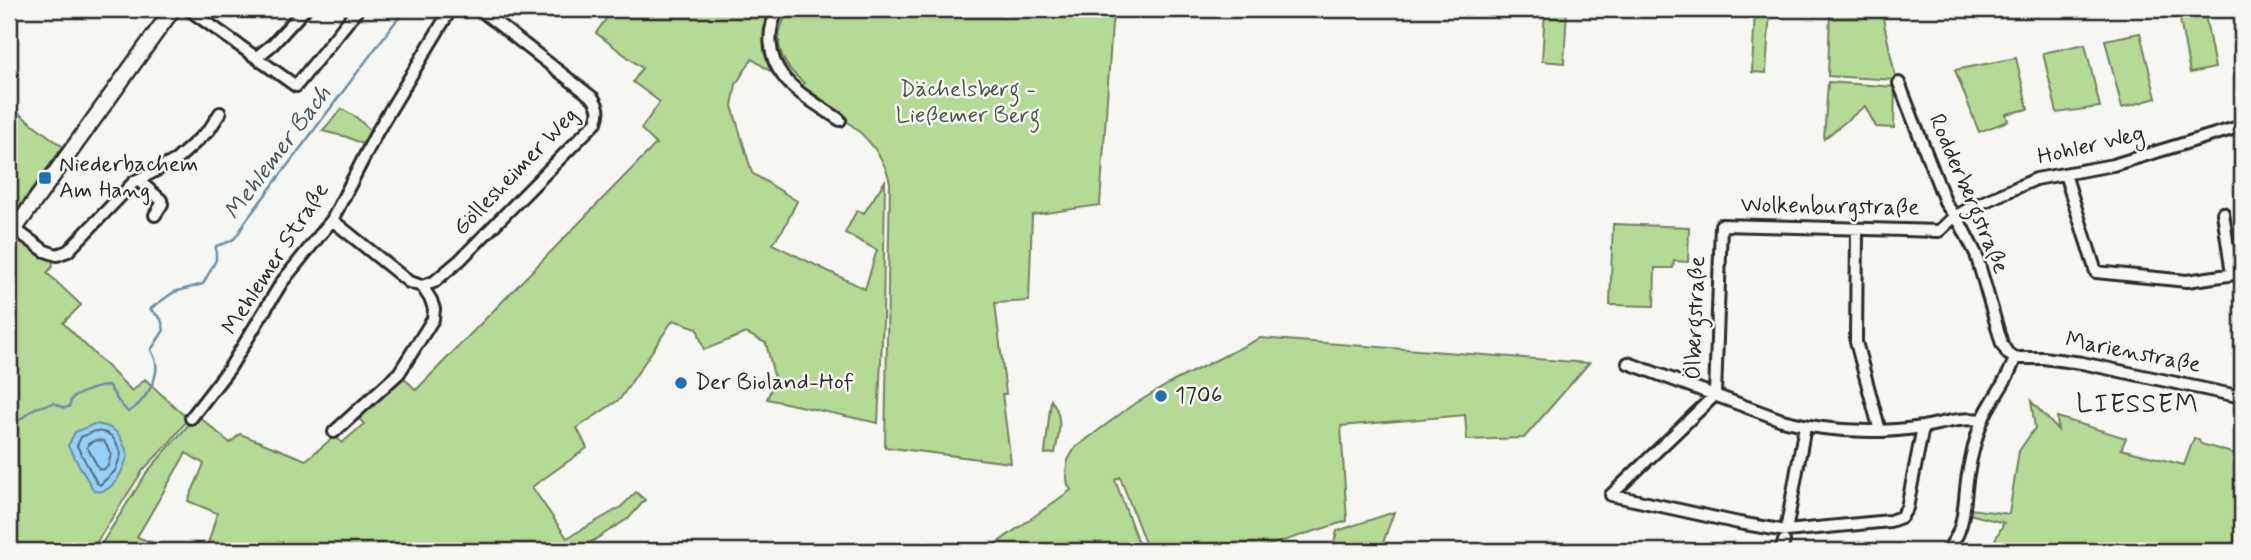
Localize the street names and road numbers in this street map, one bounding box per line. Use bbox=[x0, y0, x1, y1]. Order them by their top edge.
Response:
street label: Göllesheimer Weg bbox=[447, 101, 585, 243]
street label: Rodderbergstraße bbox=[1919, 109, 2015, 279]
street label: Hohler Weg bbox=[2035, 119, 2148, 175]
street label: Mehlemer Straße bbox=[216, 177, 336, 341]
street label: Wolkenburgstraße bbox=[1740, 190, 1920, 224]
street label: Ölbergstraße bbox=[1679, 256, 1715, 381]
street label: Marienstraße bbox=[2063, 325, 2203, 381]

